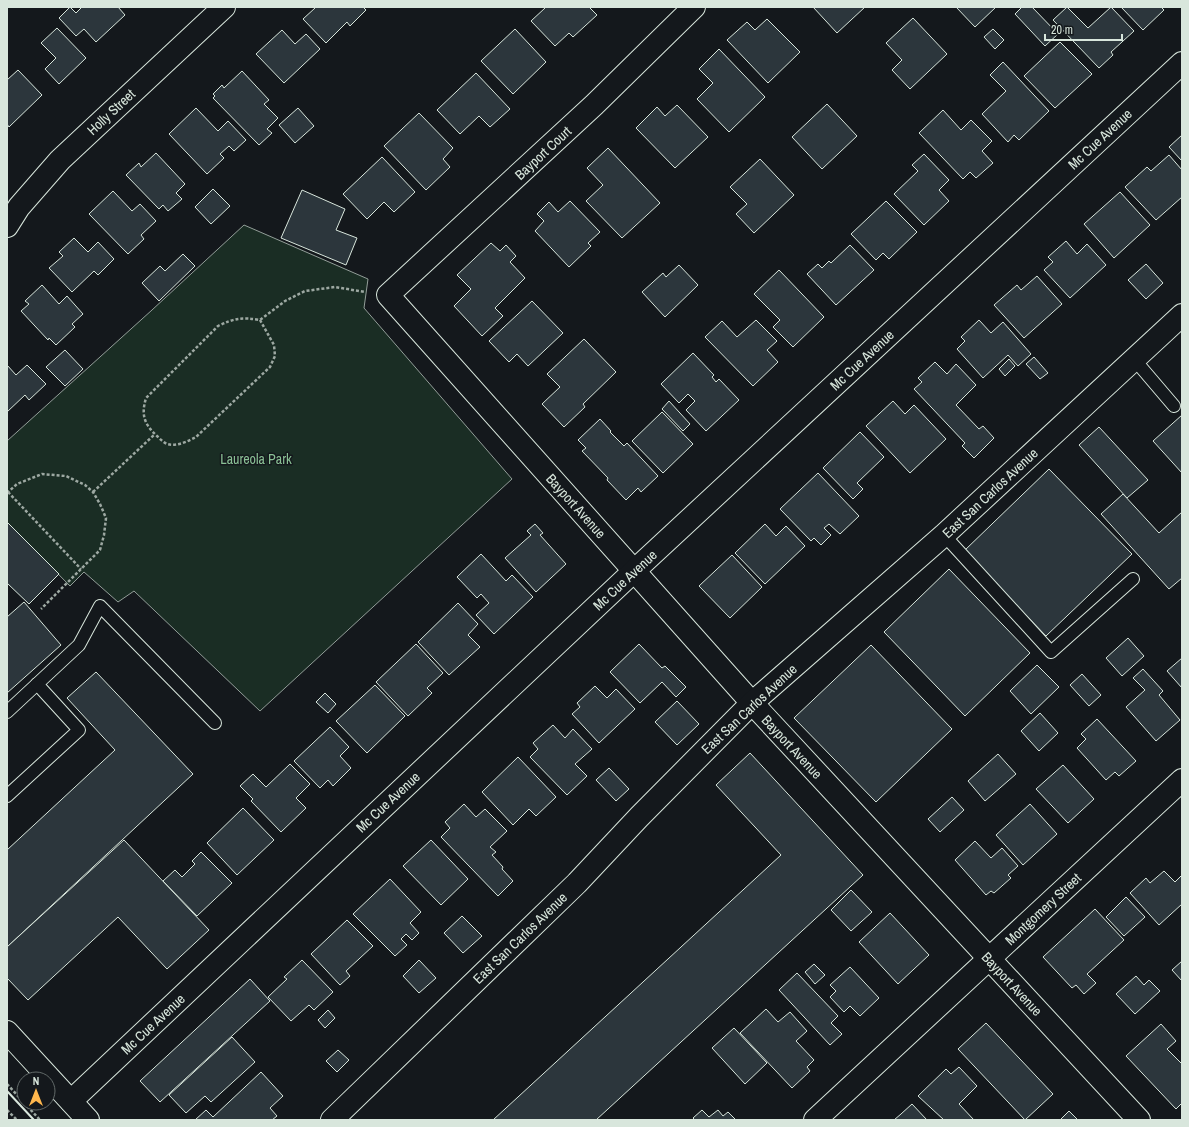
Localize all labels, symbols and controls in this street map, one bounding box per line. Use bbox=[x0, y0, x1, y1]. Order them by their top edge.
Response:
scale bar bbox=[1045, 16, 1122, 42]
text: 20 m bbox=[1051, 22, 1073, 38]
street label: Holly Street bbox=[83, 85, 139, 139]
street label: Mc Cue Avenue bbox=[1064, 105, 1136, 173]
street label: Bayport Court bbox=[511, 122, 575, 184]
street label: Mc Cue Avenue bbox=[826, 326, 898, 394]
street label: East San Carlos Avenue bbox=[938, 444, 1042, 542]
park label: Laureola Park bbox=[220, 450, 292, 468]
street label: Bayport Avenue bbox=[542, 470, 610, 542]
street label: Mc Cue Avenue bbox=[589, 546, 661, 614]
street label: East San Carlos Avenue bbox=[697, 660, 801, 758]
street label: Bayport Avenue bbox=[758, 711, 826, 783]
street label: Mc Cue Avenue bbox=[352, 768, 424, 836]
street label: Montgomery Street bbox=[1001, 869, 1085, 949]
street label: East San Carlos Avenue bbox=[469, 888, 571, 988]
street label: Bayport Avenue bbox=[978, 948, 1046, 1020]
street label: Mc Cue Avenue bbox=[117, 990, 189, 1058]
north arrow bbox=[16, 1071, 56, 1111]
text: N bbox=[33, 1074, 39, 1088]

